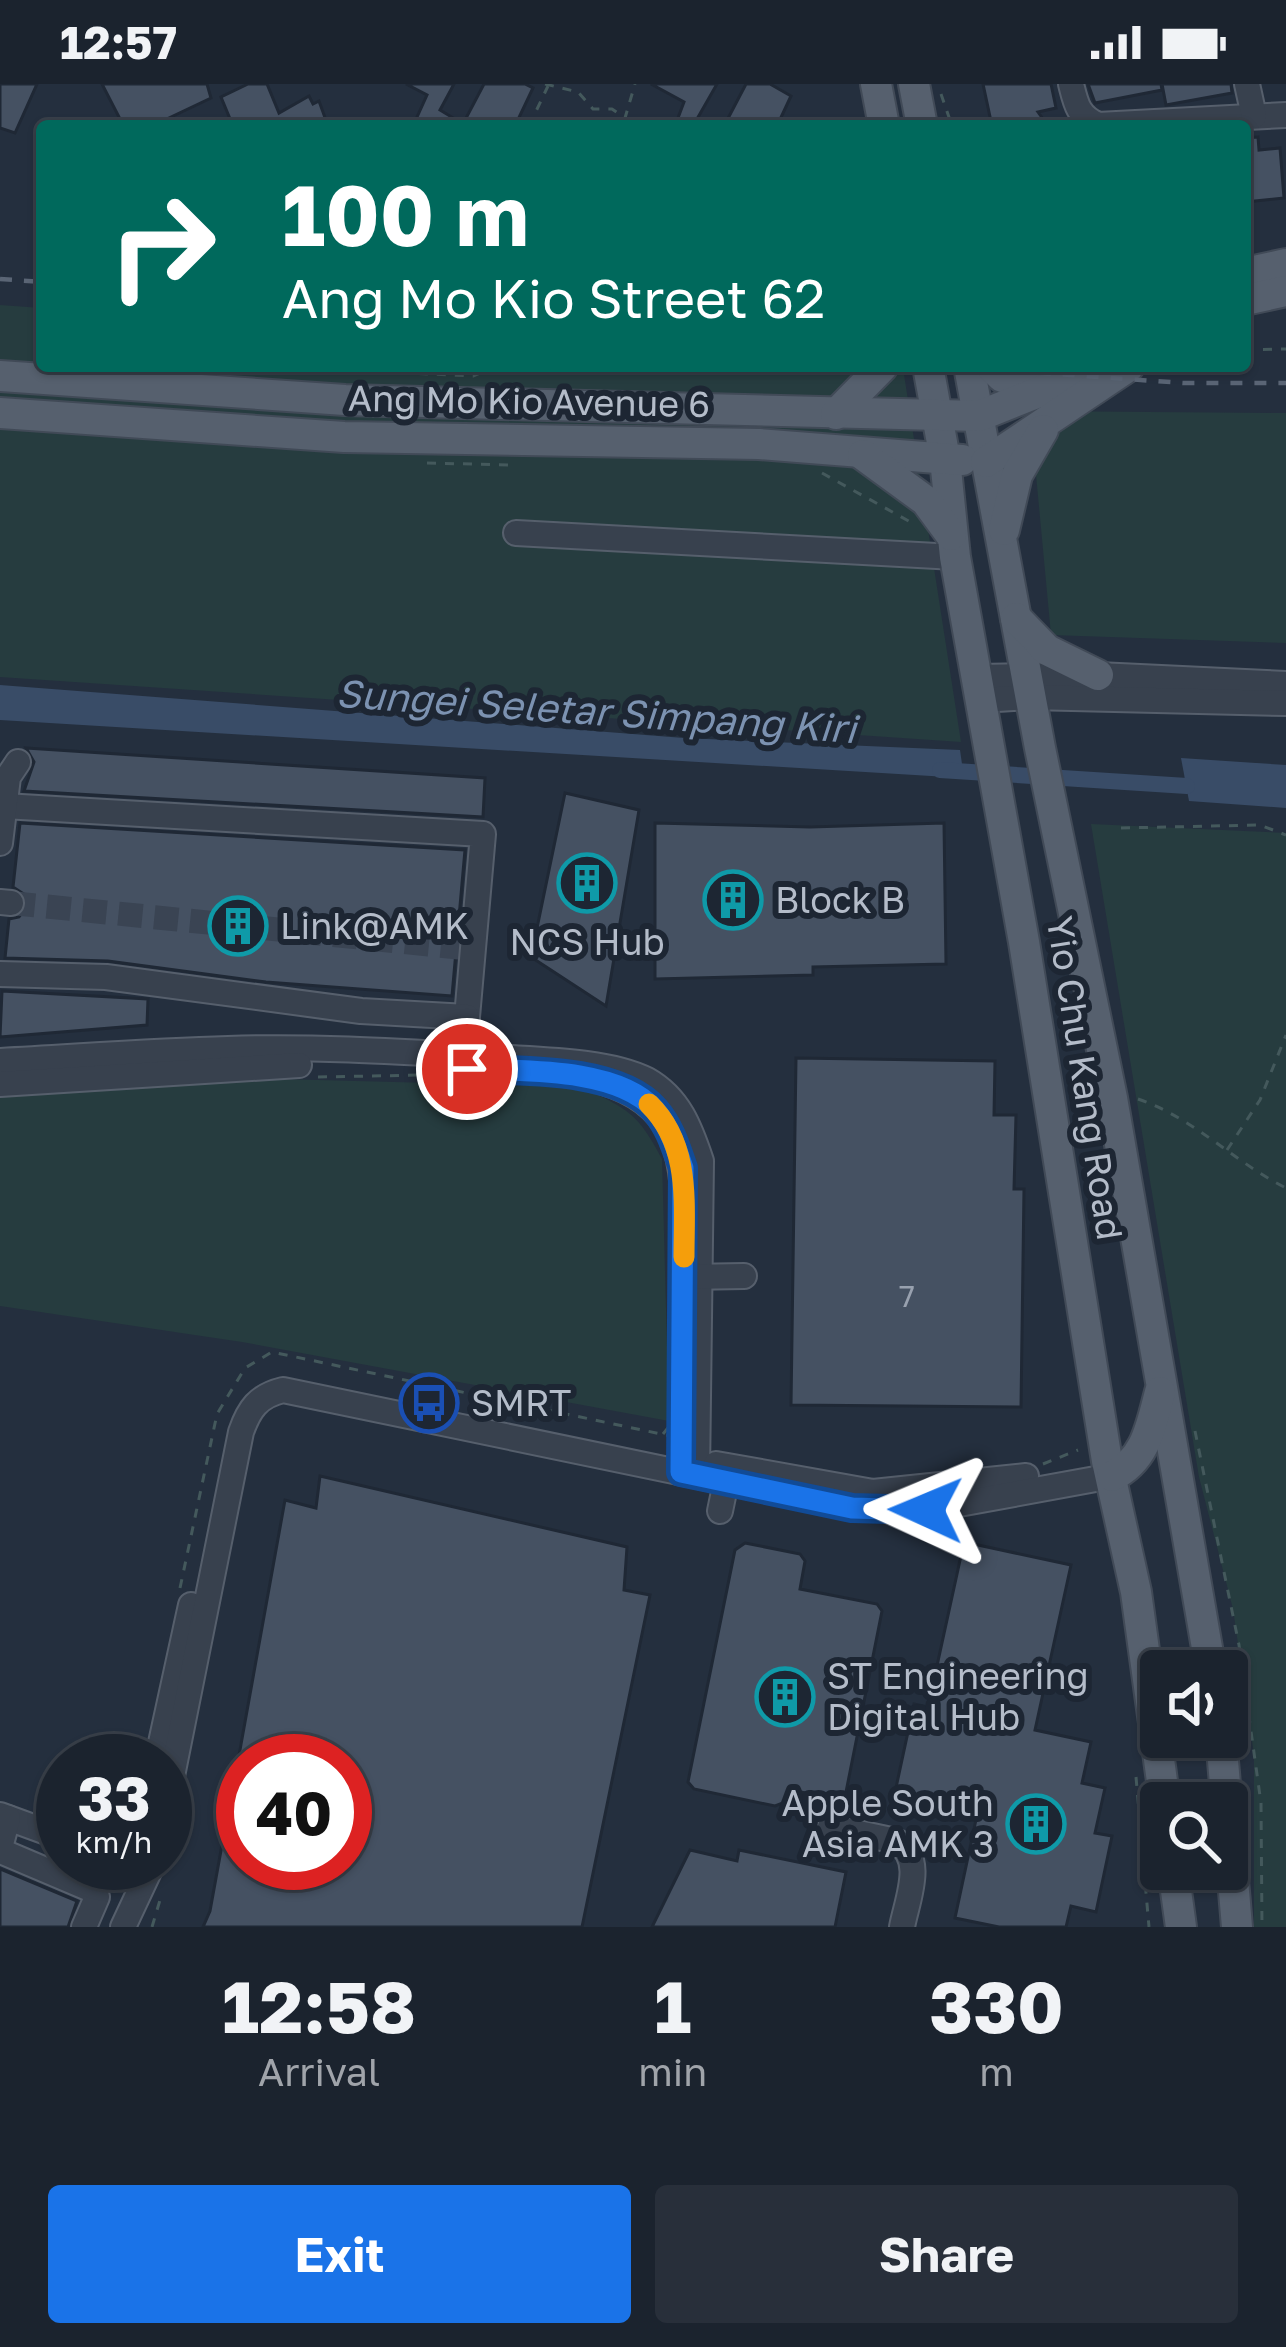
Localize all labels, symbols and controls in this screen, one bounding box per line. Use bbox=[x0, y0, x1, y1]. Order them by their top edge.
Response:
text: 12:57 bbox=[60, 15, 177, 69]
text: 100 m bbox=[282, 164, 529, 264]
icon: right bbox=[84, 168, 240, 324]
text: Ang Mo Kio Street 62 bbox=[282, 265, 825, 330]
street label: Ang Mo Kio Avenue 6 bbox=[348, 376, 710, 425]
water label: Sungei Seletar Simpang Kiri bbox=[335, 669, 862, 752]
building icon: NCS Hub bbox=[556, 852, 618, 914]
building icon: Block B bbox=[702, 869, 764, 931]
place label: Block B bbox=[775, 878, 905, 921]
building icon: Link@AMK bbox=[207, 895, 269, 957]
place label: Link@AMK bbox=[280, 904, 469, 947]
street label: Yio Chu Kang Road bbox=[1039, 913, 1132, 1243]
place label: NCS Hub bbox=[509, 920, 665, 963]
pin bbox=[416, 1018, 518, 1120]
icon: arrive bbox=[434, 1036, 500, 1102]
house number: 7 bbox=[899, 1278, 915, 1314]
bus stop icon: SMRT bbox=[398, 1372, 460, 1434]
place label: SMRT bbox=[471, 1381, 571, 1424]
position arrow bbox=[863, 1447, 989, 1573]
map controls bbox=[1140, 1650, 1248, 1890]
button: sound bbox=[1140, 1650, 1248, 1758]
place label: ST Engineering Digital Hub bbox=[827, 1654, 1089, 1738]
building icon: ST Engineering Digital Hub bbox=[754, 1666, 816, 1728]
speed limit sign: 40 bbox=[216, 1734, 372, 1890]
text: 33 bbox=[77, 1761, 151, 1833]
place label: Apple South Asia AMK 3 bbox=[782, 1781, 994, 1865]
button: search bbox=[1140, 1782, 1248, 1890]
building icon: Apple South Asia AMK 3 bbox=[1005, 1793, 1067, 1855]
text: km/h bbox=[76, 1824, 152, 1860]
text: 12:58 bbox=[222, 1962, 416, 2049]
text: 1 bbox=[654, 1962, 691, 2049]
text: 330 bbox=[929, 1962, 1064, 2049]
text: Arrival bbox=[258, 2048, 380, 2095]
text: min bbox=[638, 2048, 707, 2095]
text: m bbox=[979, 2048, 1014, 2095]
button: Exit bbox=[48, 2185, 631, 2323]
button: Share bbox=[655, 2185, 1238, 2323]

